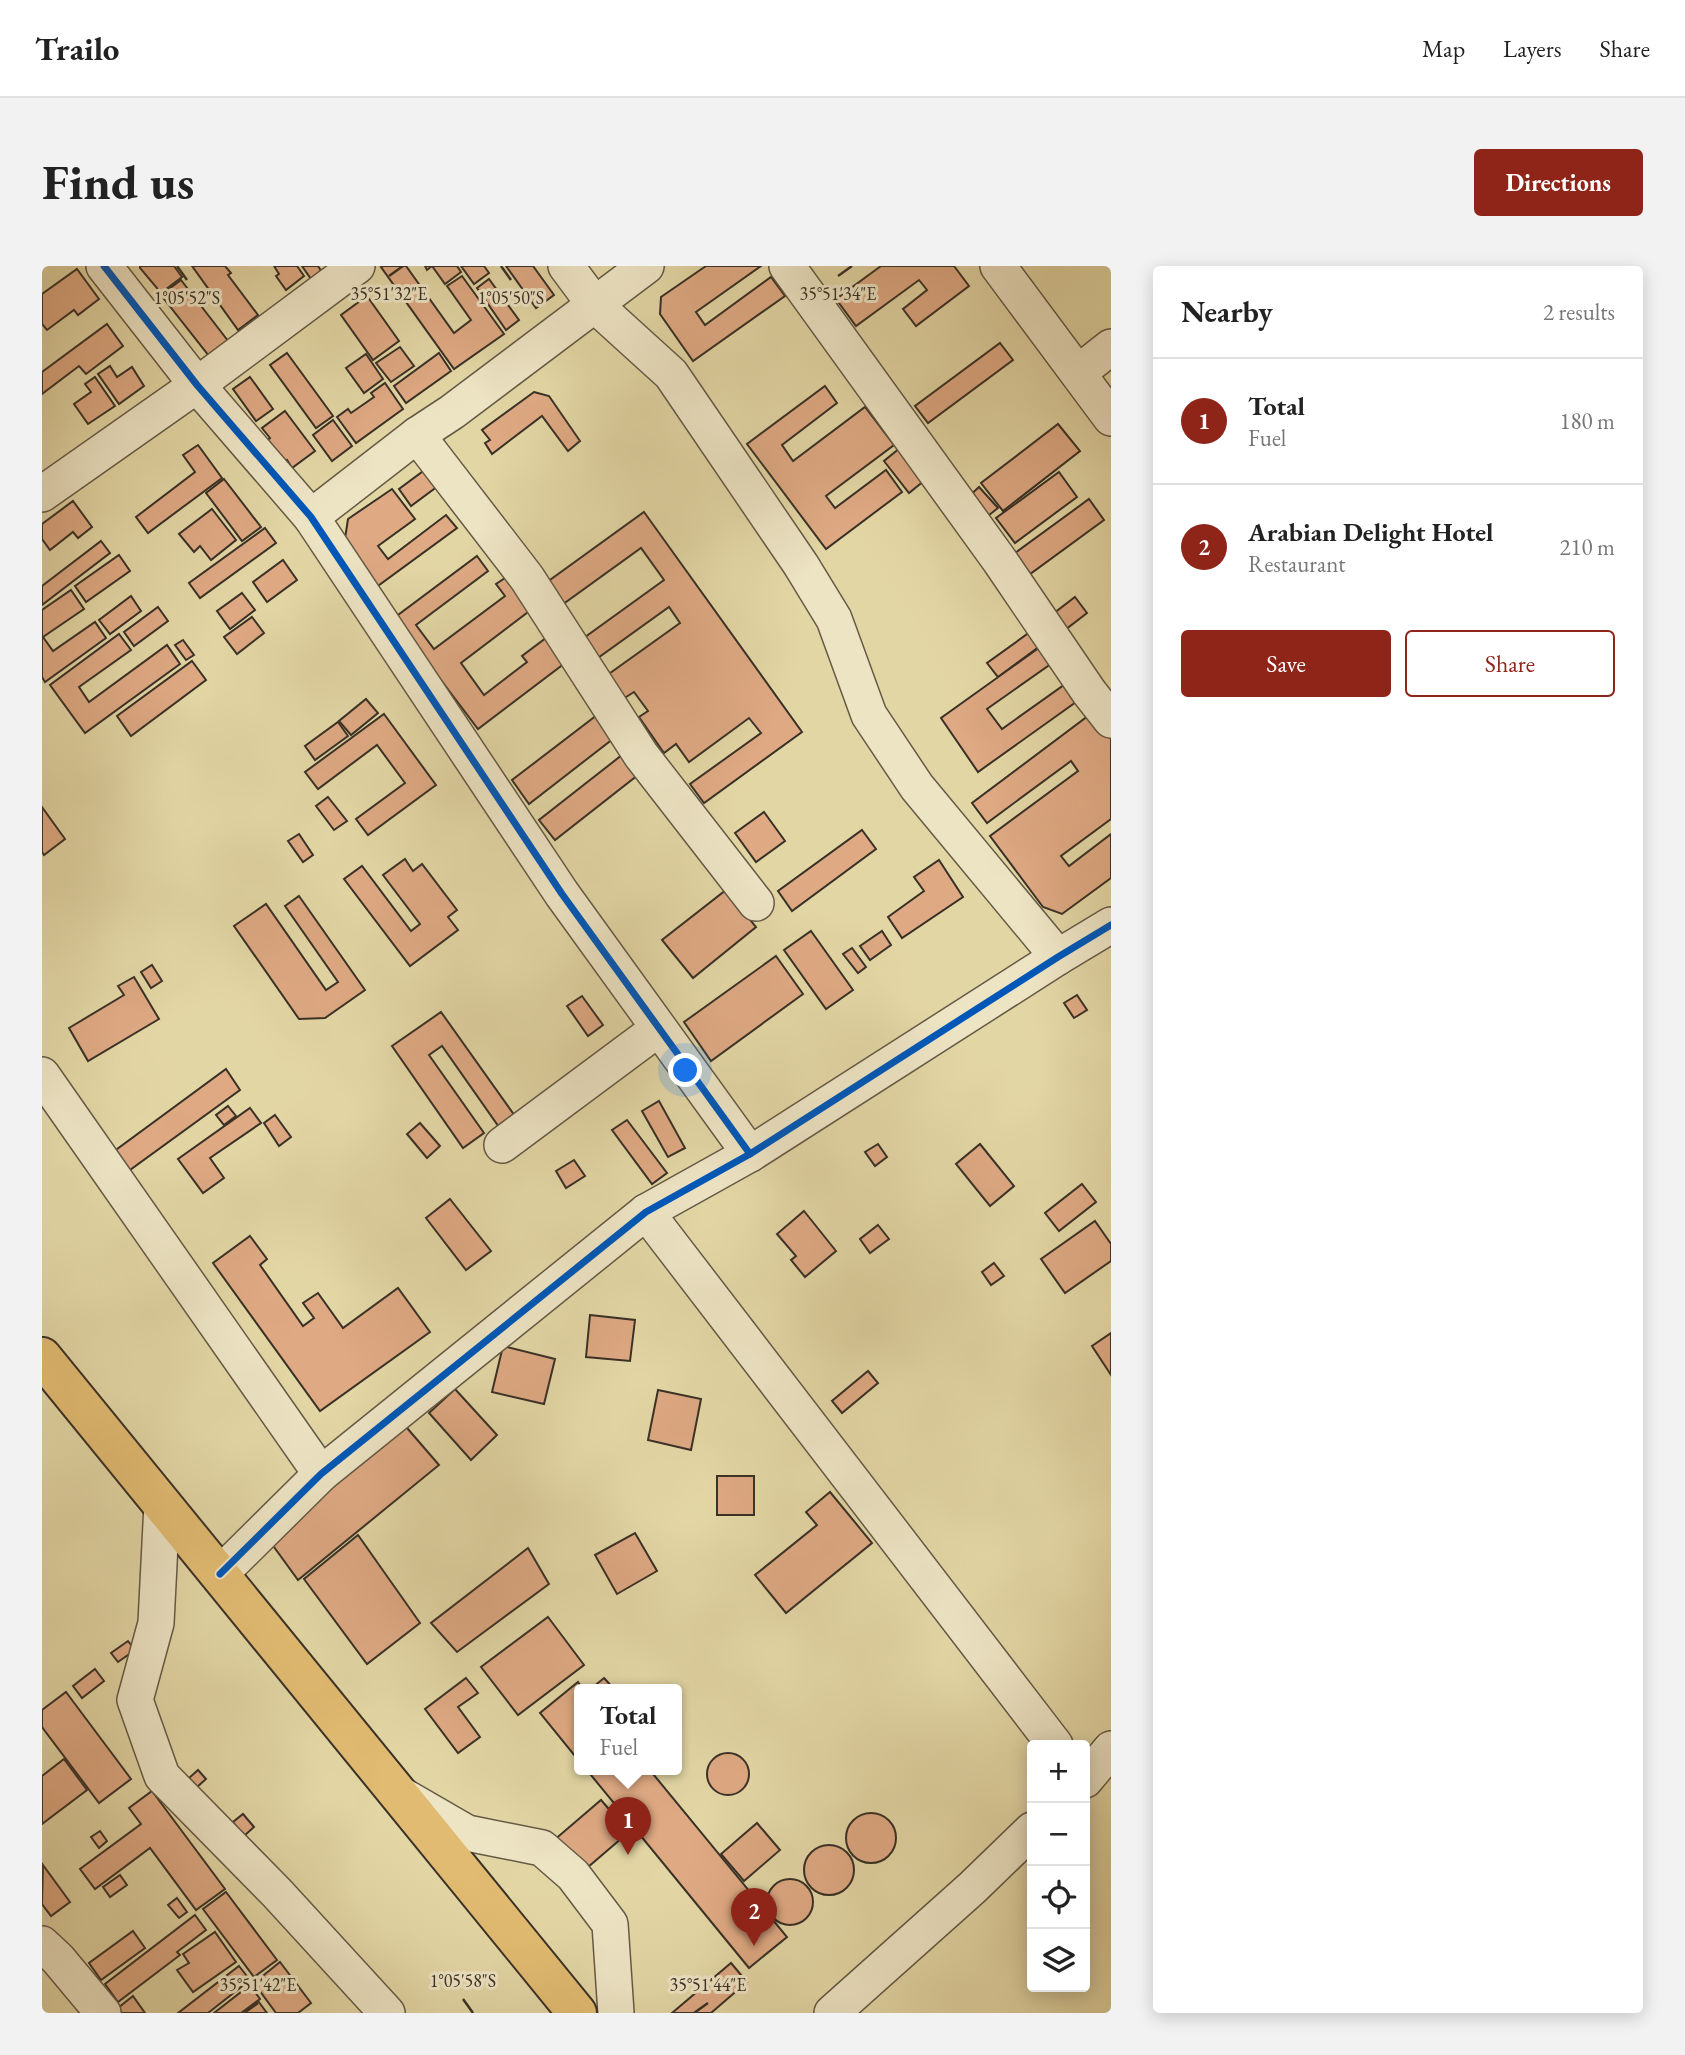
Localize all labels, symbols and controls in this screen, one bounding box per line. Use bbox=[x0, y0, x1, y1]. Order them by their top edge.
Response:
text: Trailo bbox=[35, 27, 119, 70]
text: Map bbox=[1422, 33, 1465, 64]
text: Layers bbox=[1503, 33, 1562, 64]
text: Share bbox=[1600, 33, 1650, 64]
button: Directions bbox=[1474, 149, 1643, 216]
text: Find us bbox=[42, 150, 194, 214]
text: 35°51'32"E bbox=[351, 282, 427, 305]
text: 35°51'34"E bbox=[800, 282, 876, 305]
text: 1°05'52"S bbox=[154, 286, 220, 309]
text: 1°05'50"S bbox=[478, 286, 544, 309]
text: Nearby bbox=[1181, 292, 1273, 331]
text: 2 results bbox=[1543, 297, 1615, 327]
text: Total bbox=[1248, 389, 1305, 423]
text: 1 bbox=[1198, 406, 1210, 436]
text: 180 m bbox=[1559, 406, 1615, 436]
text: Fuel bbox=[1248, 423, 1286, 453]
text: Arabian Delight Hotel bbox=[1248, 515, 1493, 549]
text: 2 bbox=[1198, 532, 1210, 562]
text: 210 m bbox=[1559, 532, 1615, 562]
text: Restaurant bbox=[1248, 549, 1346, 579]
button: Save bbox=[1181, 630, 1391, 697]
button: Share bbox=[1405, 630, 1615, 697]
your location bbox=[668, 1053, 702, 1087]
popup bbox=[574, 1684, 682, 1775]
text: Total bbox=[600, 1698, 656, 1732]
text: Fuel bbox=[600, 1732, 638, 1762]
map controls bbox=[1027, 1740, 1090, 1992]
button: + bbox=[1027, 1740, 1090, 1803]
pin: 1 bbox=[605, 1797, 651, 1855]
button: − bbox=[1027, 1803, 1090, 1866]
button: locate bbox=[1027, 1866, 1090, 1929]
pin: 2 bbox=[731, 1888, 777, 1946]
button: layers bbox=[1027, 1929, 1090, 1992]
text: 1°05'58"S bbox=[430, 1969, 496, 1992]
text: 35°51'42"E bbox=[220, 1973, 296, 1996]
text: 35°51'44"E bbox=[670, 1973, 746, 1996]

